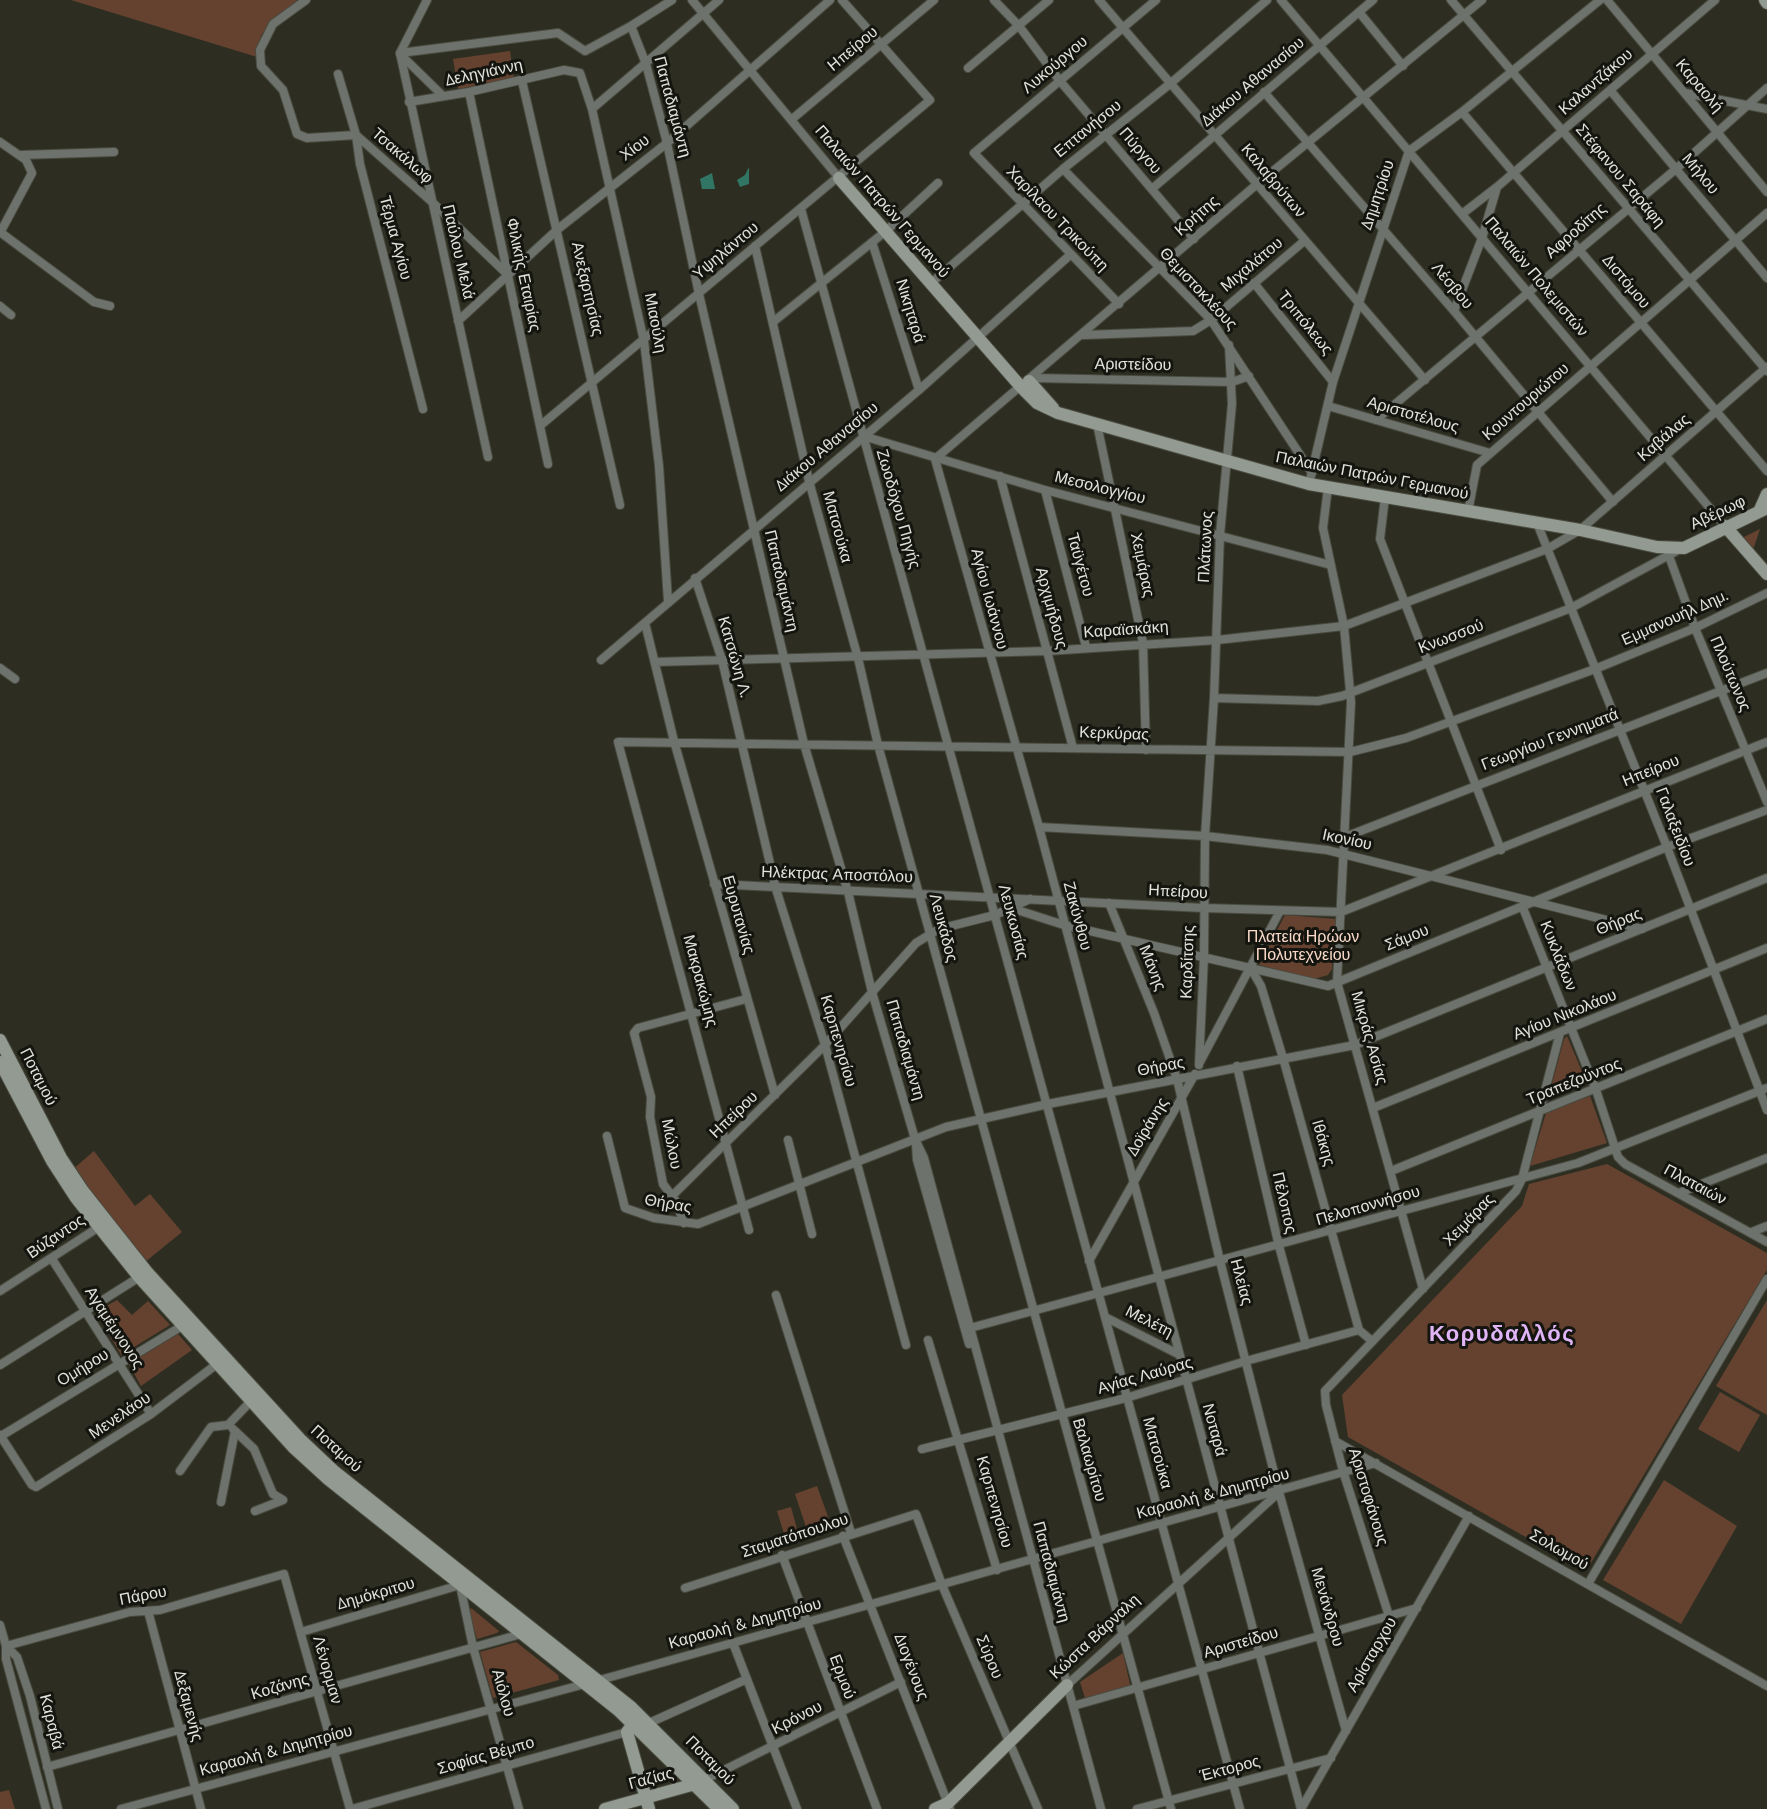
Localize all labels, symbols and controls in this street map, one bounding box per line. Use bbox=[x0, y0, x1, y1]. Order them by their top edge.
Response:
street label: Ηπείρου bbox=[824, 22, 882, 76]
street label: Λυκούργου bbox=[1018, 32, 1092, 98]
street label: Διάκου Αθανασίου bbox=[1198, 33, 1308, 131]
street label: Καλαντζάκου bbox=[1555, 45, 1637, 119]
street label: Παπαδιαμάντη bbox=[649, 54, 695, 160]
street label: Δεληγιάννη bbox=[443, 55, 525, 91]
street label: Καραολή bbox=[1671, 55, 1727, 117]
street label: Επτανήσου bbox=[1050, 96, 1126, 162]
street label: Στέφανου Σαράφη bbox=[1571, 120, 1669, 232]
street label: Παλαιών Πατρών Γερμανού bbox=[810, 122, 954, 282]
street label: Τσακάλωφ bbox=[367, 124, 437, 188]
street label: Πύργου bbox=[1115, 124, 1165, 178]
street label: Χίου bbox=[616, 131, 654, 165]
street label: Καλαβρύτων bbox=[1237, 140, 1309, 222]
street label: Μήλου bbox=[1677, 150, 1723, 198]
street label: Δημητρίου bbox=[1357, 158, 1399, 232]
street label: Χαρίλαου Τρικούπη bbox=[1002, 162, 1112, 276]
street label: Κρήτης bbox=[1171, 192, 1223, 240]
street label: Τέρμα Αγίου bbox=[375, 194, 415, 282]
street label: Αφροδίτης bbox=[1542, 199, 1610, 263]
street label: Παύλου Μελά bbox=[438, 203, 478, 301]
street label: Παλαιών Πολεμιστών bbox=[1480, 213, 1592, 341]
street label: Φιλικής Εταιρίας bbox=[502, 216, 544, 334]
street label: Υψηλάντου bbox=[689, 218, 763, 284]
street label: Μιχαλάτου bbox=[1217, 234, 1287, 296]
street label: Ανεξαρτησίας bbox=[567, 240, 607, 338]
street label: Θεμιστοκλέους bbox=[1155, 244, 1241, 334]
street label: Διστόμου bbox=[1598, 251, 1654, 313]
street label: Λέσβου bbox=[1427, 259, 1477, 313]
street label: Νικηταρά bbox=[891, 277, 929, 345]
street label: Τριπόλεως bbox=[1273, 287, 1337, 359]
street label: Μιαούλη bbox=[640, 291, 670, 355]
street label: Αριστείδου bbox=[1094, 355, 1172, 375]
street label: Κουντουριώτου bbox=[1479, 359, 1573, 445]
street label: Αριστοτέλους bbox=[1365, 393, 1461, 437]
street label: Διάκου Αθανασίου bbox=[772, 398, 882, 496]
street label: Καβάλας bbox=[1634, 410, 1694, 466]
street label: Ζωοδόχου Πηγής bbox=[872, 447, 924, 571]
street label: Παλαιών Πατρών Γερμανού bbox=[1274, 448, 1470, 504]
street label: Μεσολογγίου bbox=[1053, 467, 1147, 509]
street label: Ματσούκα bbox=[818, 489, 856, 565]
street label: Αβέρωφ bbox=[1687, 492, 1749, 534]
street label: Πλάτωνος bbox=[1195, 511, 1217, 583]
street label: Παπαδιαμάντη bbox=[760, 528, 802, 634]
street label: Ταϋγέτου bbox=[1062, 531, 1098, 599]
street label: Χειμάρας bbox=[1126, 531, 1158, 599]
street label: Αγίου Ιωάννου bbox=[966, 546, 1012, 652]
street label: Αρχιμήδους bbox=[1031, 565, 1071, 651]
street label: Εμμανουήλ Δημ. bbox=[1619, 586, 1731, 650]
street label: Κατσώνη Λ. bbox=[713, 614, 755, 700]
street label: Κνωσσού bbox=[1416, 616, 1486, 658]
street label: Καραϊσκάκη bbox=[1083, 617, 1169, 643]
street label: Πλούτωνος bbox=[1706, 633, 1754, 715]
street label: Γεωργίου Γεννηματά bbox=[1479, 705, 1621, 775]
street label: Κερκύρας bbox=[1079, 723, 1149, 745]
street label: Ηπείρου bbox=[1620, 751, 1682, 791]
street label: Γαλαξειδίου bbox=[1651, 785, 1699, 869]
street label: Ικονίου bbox=[1320, 825, 1374, 855]
street label: Ηλέκτρας Αποστόλου bbox=[761, 863, 913, 887]
street label: Ευρυτανίας bbox=[718, 873, 758, 957]
street label: Ζακύνθου bbox=[1059, 880, 1095, 952]
street label: Ηπείρου bbox=[1148, 881, 1208, 903]
street label: Λευκωσίας bbox=[994, 882, 1032, 962]
street label: Λeυκάδος bbox=[925, 892, 961, 964]
street label: Θήρας bbox=[1593, 904, 1645, 940]
street label: Κυκλάδων bbox=[1535, 918, 1581, 994]
street label: Σάμου bbox=[1382, 921, 1432, 955]
street label: Καρδίτσης bbox=[1177, 925, 1199, 999]
park label: Πλατεία Ηρώων Πολυτεχνείου bbox=[1247, 927, 1359, 965]
street label: Μακρακώμης bbox=[678, 933, 722, 1029]
street label: Μάνης bbox=[1134, 943, 1170, 993]
street label: Αγίου Νικολάου bbox=[1510, 985, 1620, 1045]
street label: Μικράς Ασίας bbox=[1347, 989, 1391, 1087]
street label: Καρπενησίου bbox=[816, 993, 860, 1089]
street label: Παπαδιαμάντη bbox=[881, 998, 929, 1102]
street label: Ποταμού bbox=[15, 1045, 61, 1109]
street label: Θήρας bbox=[1136, 1053, 1186, 1081]
street label: Τραπεζούντος bbox=[1524, 1054, 1624, 1110]
street label: Ηπείρου bbox=[706, 1087, 762, 1143]
street label: Δοϊράνης bbox=[1123, 1094, 1173, 1160]
street label: Μώλου bbox=[657, 1117, 685, 1171]
street label: Ιθάκης bbox=[1307, 1118, 1339, 1168]
street label: Πλαταιών bbox=[1660, 1161, 1730, 1209]
street label: Πέλοπος bbox=[1268, 1170, 1300, 1236]
street label: Πελοποννήσου bbox=[1314, 1182, 1422, 1230]
street label: Θήρας bbox=[643, 1190, 693, 1218]
street label: Χειμάρας bbox=[1439, 1190, 1499, 1250]
street label: Βύζαντος bbox=[24, 1211, 88, 1263]
street label: Ηλείας bbox=[1226, 1257, 1256, 1307]
street label: Αγαμέμνονος bbox=[80, 1283, 148, 1373]
street label: Μελέτη bbox=[1122, 1302, 1176, 1342]
district label: Κορυδαλλός bbox=[1429, 1322, 1575, 1348]
street label: Ομήρου bbox=[54, 1345, 112, 1391]
street label: Αγίας Λαύρας bbox=[1095, 1353, 1195, 1399]
street label: Μενελάου bbox=[86, 1388, 154, 1444]
street label: Νοταρά bbox=[1198, 1401, 1230, 1459]
street label: Ματσούκα bbox=[1138, 1415, 1176, 1491]
street label: Βαλαωρίτου bbox=[1068, 1416, 1110, 1504]
street label: Ποταμού bbox=[307, 1421, 365, 1477]
street label: Αριστοφάνους bbox=[1344, 1446, 1392, 1548]
street label: Καρπενησίου bbox=[972, 1454, 1016, 1550]
street label: Καραολή & Δημητρίου bbox=[1134, 1464, 1292, 1524]
street label: Σταματόπουλου bbox=[739, 1510, 851, 1562]
street label: Παπαδιαμάντη bbox=[1028, 1519, 1074, 1625]
street label: Σολωμού bbox=[1526, 1525, 1592, 1575]
street label: Μενάνδρου bbox=[1307, 1565, 1347, 1649]
street label: Δημόκριτου bbox=[335, 1574, 417, 1614]
street label: Πάρου bbox=[118, 1582, 168, 1610]
street label: Κώστα Βάρναλη bbox=[1046, 1591, 1144, 1683]
street label: Καραολή & Δημητρίου bbox=[666, 1594, 824, 1654]
street label: Αρίσταρχου bbox=[1343, 1614, 1401, 1696]
street label: Αριστείδου bbox=[1201, 1623, 1281, 1663]
street label: Διογένους bbox=[889, 1631, 933, 1703]
street label: Σύρου bbox=[971, 1632, 1007, 1682]
street label: Λένορμαν bbox=[308, 1634, 346, 1706]
street label: Ερμού bbox=[825, 1652, 859, 1702]
street label: Αιόλου bbox=[487, 1667, 519, 1719]
street label: Δεξαμενής bbox=[169, 1668, 207, 1744]
street label: Κοζάνης bbox=[249, 1670, 311, 1704]
street label: Καραβά bbox=[35, 1692, 67, 1752]
street label: Κρόνου bbox=[768, 1697, 826, 1739]
street label: Καραολή & Δημητρίου bbox=[197, 1721, 355, 1781]
street label: Ποταμού bbox=[681, 1732, 739, 1790]
street label: Σοφίας Βέμπο bbox=[435, 1733, 537, 1779]
street label: Έκτορος bbox=[1198, 1752, 1262, 1786]
street label: Γαζίας bbox=[626, 1764, 676, 1794]

